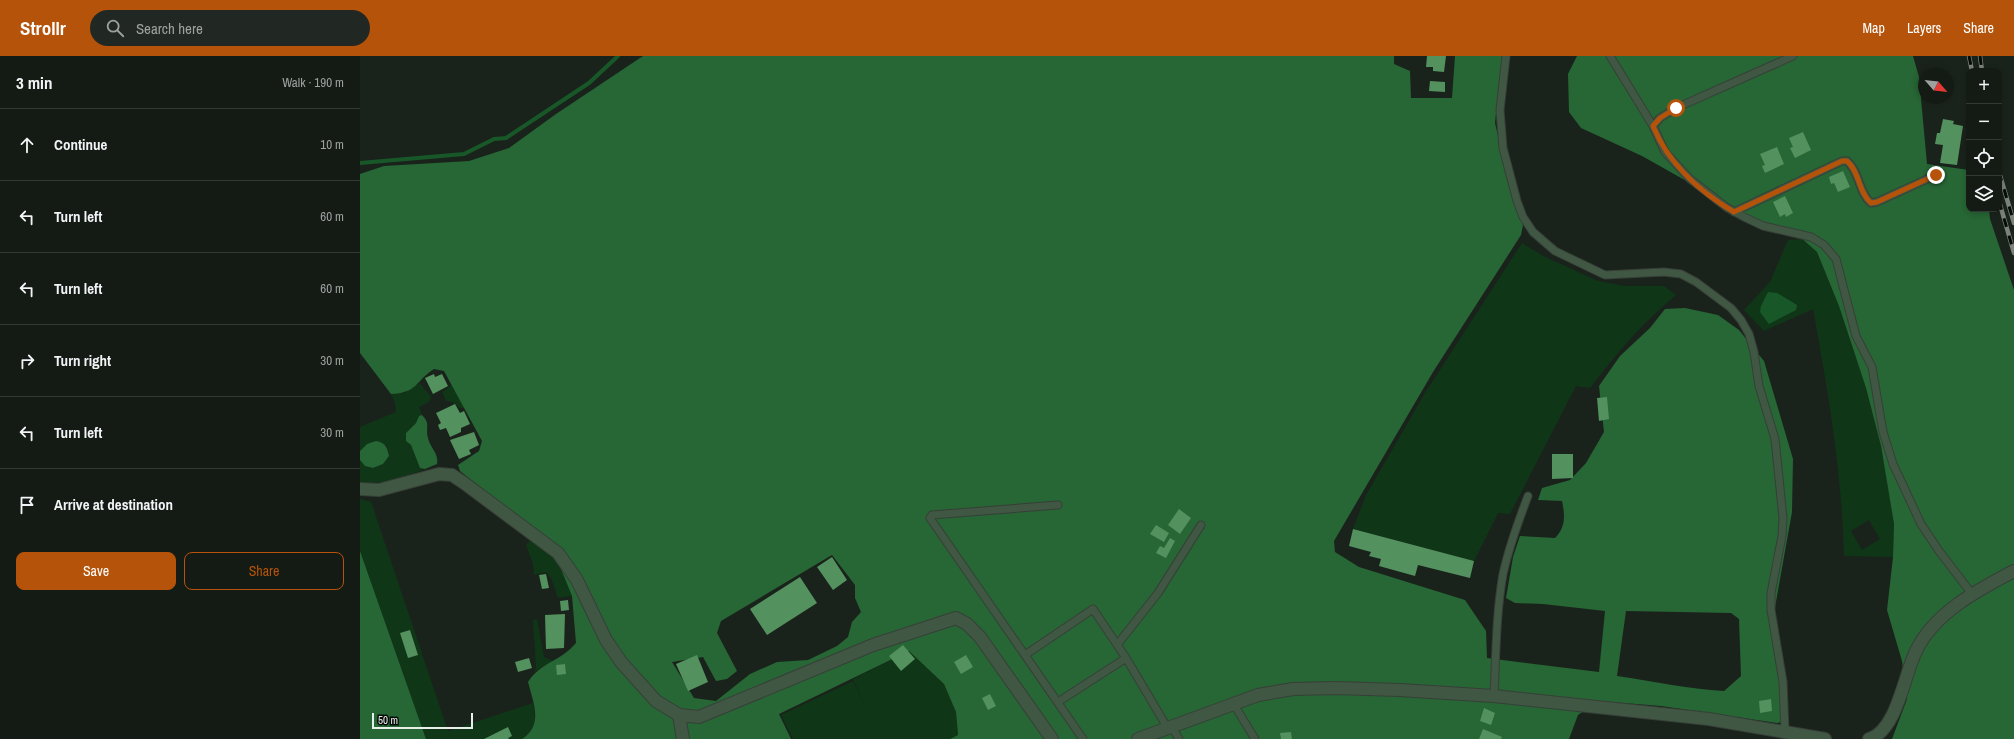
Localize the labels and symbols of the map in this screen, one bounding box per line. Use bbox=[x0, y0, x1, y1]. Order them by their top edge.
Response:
north arrow bbox=[1918, 68, 1954, 104]
route start bbox=[1667, 99, 1685, 117]
route end bbox=[1927, 166, 1945, 184]
scale bar bbox=[372, 711, 473, 730]

